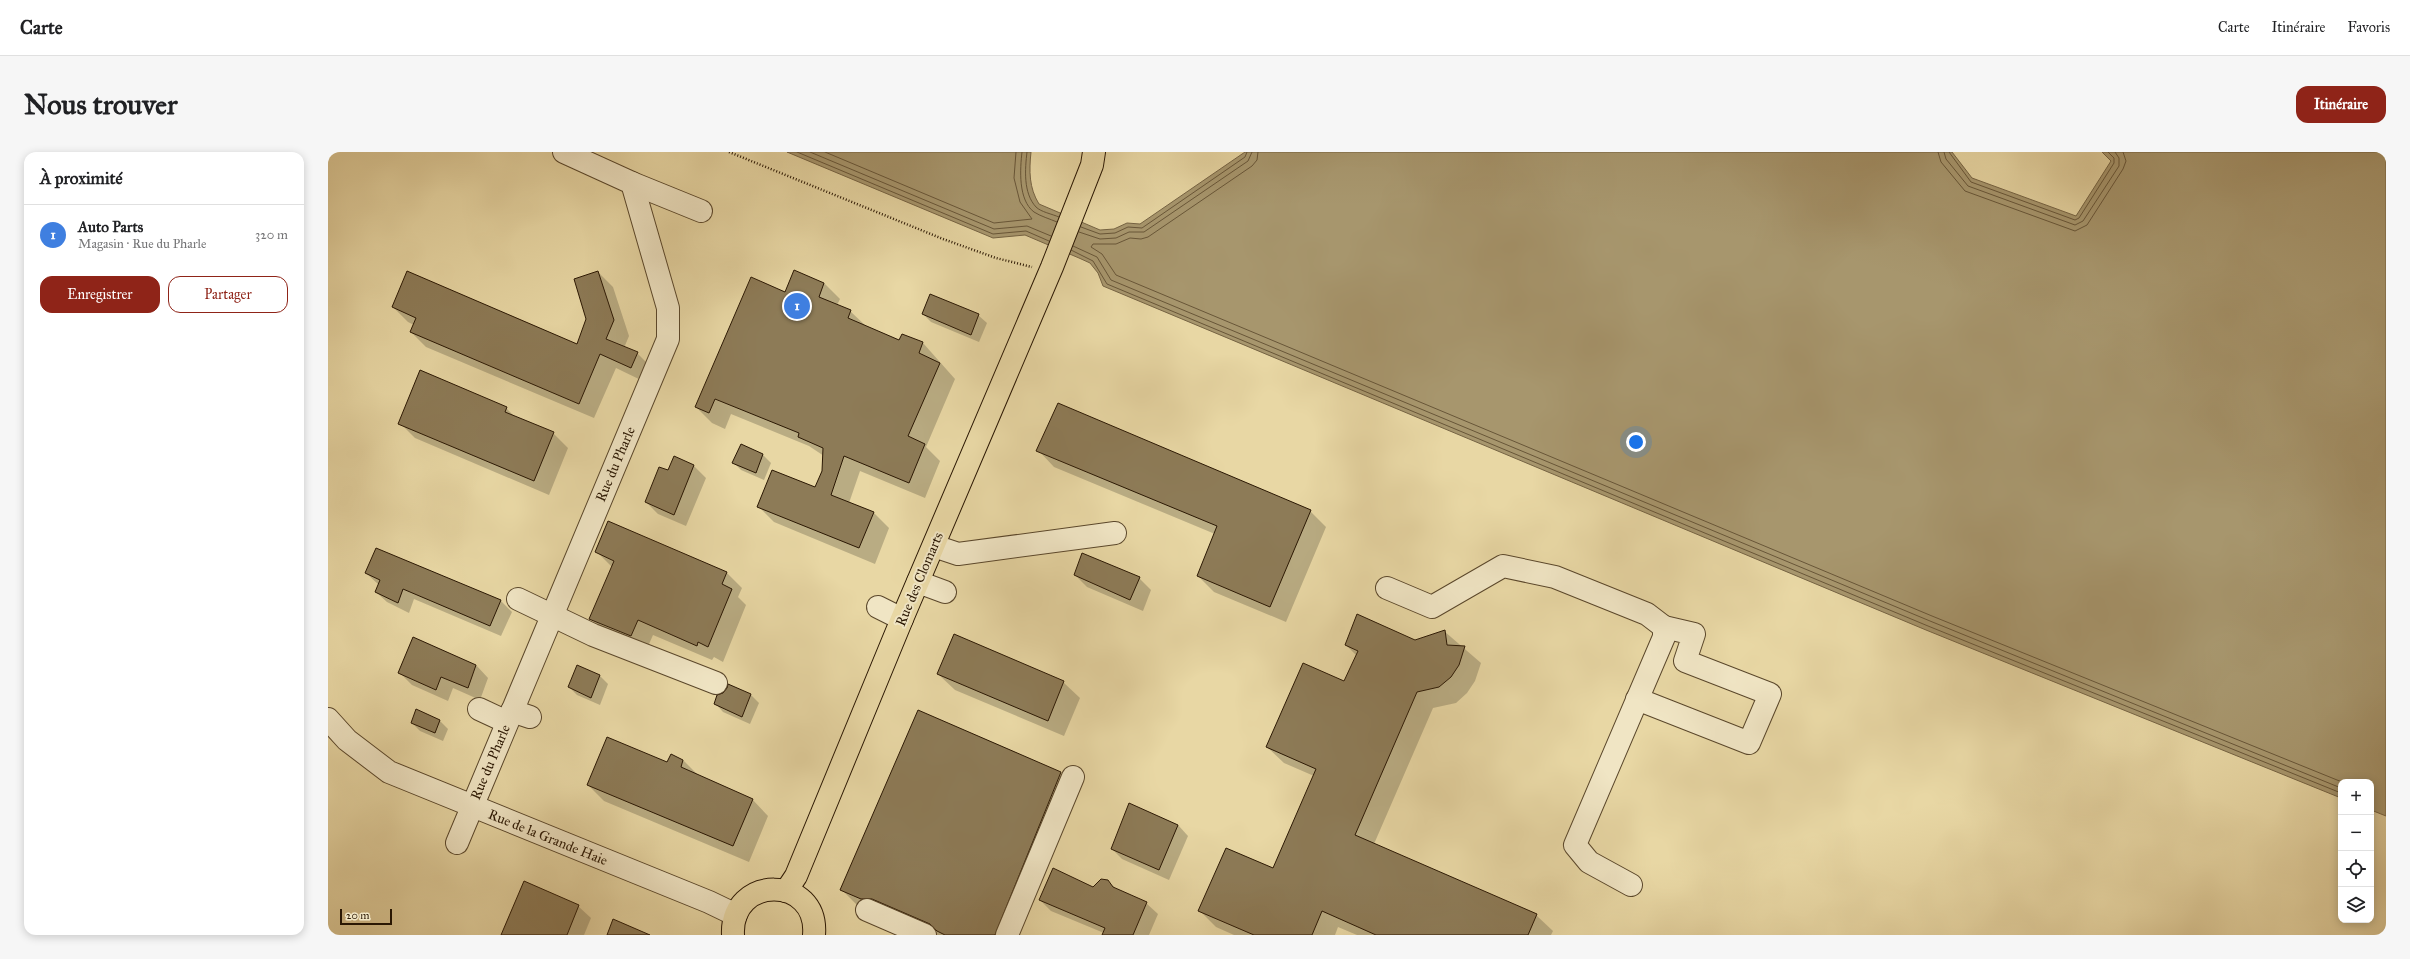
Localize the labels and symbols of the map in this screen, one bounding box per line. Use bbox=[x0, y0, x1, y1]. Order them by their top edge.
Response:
pin: 1 bbox=[784, 291, 810, 321]
street label: Rue du Pharle bbox=[592, 424, 639, 504]
your location bbox=[1626, 432, 1646, 452]
street label: Rue des Clomarts bbox=[892, 530, 947, 629]
street label: Rue du Pharle bbox=[467, 722, 514, 802]
street label: Rue de la Grande Haie bbox=[486, 806, 610, 869]
scale bar bbox=[340, 907, 392, 926]

